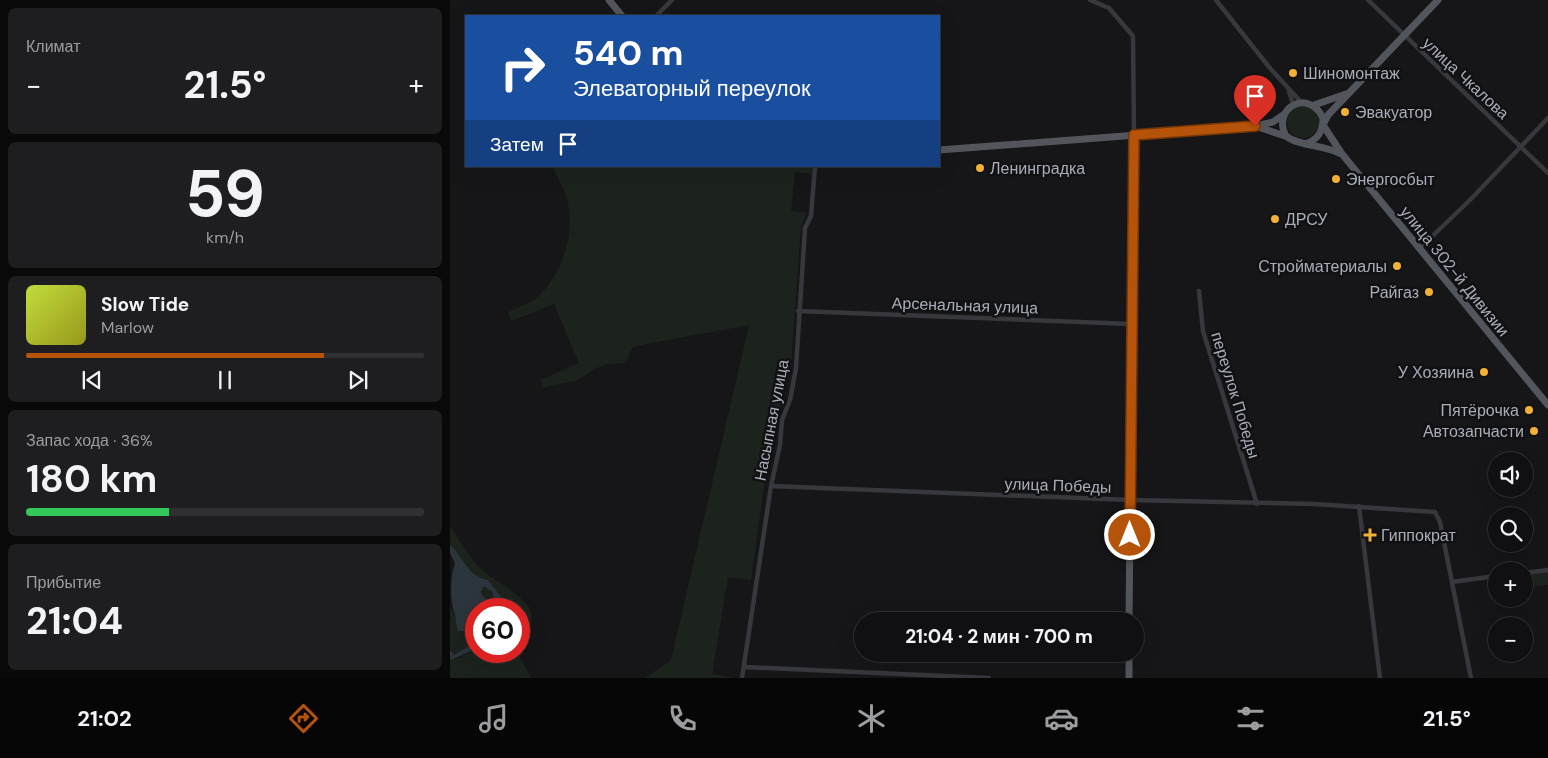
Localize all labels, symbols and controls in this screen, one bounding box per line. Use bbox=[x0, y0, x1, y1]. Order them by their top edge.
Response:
text: 540 m bbox=[573, 30, 683, 76]
street label: улица Чкалова bbox=[1418, 33, 1513, 124]
icon: right bbox=[490, 35, 555, 100]
text: Климат bbox=[26, 36, 80, 57]
text: 21.5° bbox=[184, 60, 266, 110]
place label: Шиномонтаж bbox=[1303, 63, 1400, 84]
text: − bbox=[26, 67, 41, 104]
text: + bbox=[409, 67, 424, 104]
marker: Шиномонтаж bbox=[1287, 67, 1299, 79]
text: Элеваторный переулок bbox=[573, 74, 811, 103]
pin bbox=[1234, 75, 1276, 126]
icon: arrive bbox=[1241, 82, 1269, 110]
place label: Эвакуатор bbox=[1355, 102, 1432, 123]
marker: Эвакуатор bbox=[1339, 106, 1351, 118]
icon: arrive bbox=[554, 130, 582, 158]
text: Затем bbox=[490, 132, 544, 157]
text: 59 bbox=[185, 152, 265, 236]
place label: Ленинградка bbox=[990, 158, 1085, 179]
marker: Ленинградка bbox=[974, 162, 986, 174]
place label: Энергосбыт bbox=[1346, 169, 1435, 190]
marker: Энергосбыт bbox=[1330, 173, 1342, 185]
street label: улица 302-й Дивизии bbox=[1395, 202, 1514, 341]
place label: ДРСУ bbox=[1285, 209, 1328, 230]
marker: ДРСУ bbox=[1269, 213, 1281, 225]
text: km/h bbox=[206, 227, 244, 248]
place label: Стройматериалы bbox=[1258, 256, 1387, 277]
marker: Стройматериалы bbox=[1391, 260, 1403, 272]
place label: Райгаз bbox=[1369, 282, 1419, 303]
marker: Райгаз bbox=[1423, 286, 1435, 298]
text: Slow Tide bbox=[101, 292, 189, 317]
street label: Арсенальная улица bbox=[891, 292, 1039, 319]
text: Marlow bbox=[101, 317, 154, 338]
street label: переулок Победы bbox=[1206, 329, 1265, 461]
street label: Насыпная улица bbox=[749, 358, 794, 483]
place label: У Хозяина bbox=[1398, 362, 1474, 383]
icon: previous bbox=[78, 366, 106, 394]
icon: pause bbox=[211, 366, 239, 394]
icon: next bbox=[344, 366, 372, 394]
marker: У Хозяина bbox=[1478, 366, 1490, 378]
place label: Пятёрочка bbox=[1441, 400, 1519, 421]
marker: Пятёрочка bbox=[1523, 404, 1535, 416]
place label: Автозапчасти bbox=[1423, 421, 1524, 442]
marker: Автозапчасти bbox=[1528, 425, 1540, 437]
text: Запас хода · 36% bbox=[26, 430, 152, 451]
map controls bbox=[1488, 452, 1533, 662]
button: sound bbox=[1488, 452, 1533, 497]
text: 180 km bbox=[26, 454, 157, 504]
street label: улица Победы bbox=[1004, 473, 1112, 498]
button: search bbox=[1488, 507, 1533, 552]
position arrow bbox=[1103, 508, 1155, 560]
place label: Гиппократ bbox=[1381, 525, 1456, 546]
marker: Гиппократ bbox=[1363, 528, 1377, 542]
button: + bbox=[1488, 562, 1533, 607]
text: Прибытие bbox=[26, 572, 101, 593]
text: 21:04 bbox=[26, 596, 123, 646]
speed limit sign: 60 bbox=[465, 598, 530, 663]
button: − bbox=[1488, 617, 1533, 662]
text: 21:04 · 2 мин · 700 m bbox=[905, 624, 1093, 649]
icon: directions bbox=[286, 701, 321, 736]
icon: music bbox=[476, 701, 511, 736]
icon: phone bbox=[665, 701, 700, 736]
icon: climate bbox=[854, 701, 889, 736]
icon: car bbox=[1044, 701, 1079, 736]
icon: filters bbox=[1233, 701, 1268, 736]
text: 21:02 bbox=[77, 704, 132, 733]
text: 21.5° bbox=[1423, 704, 1471, 733]

